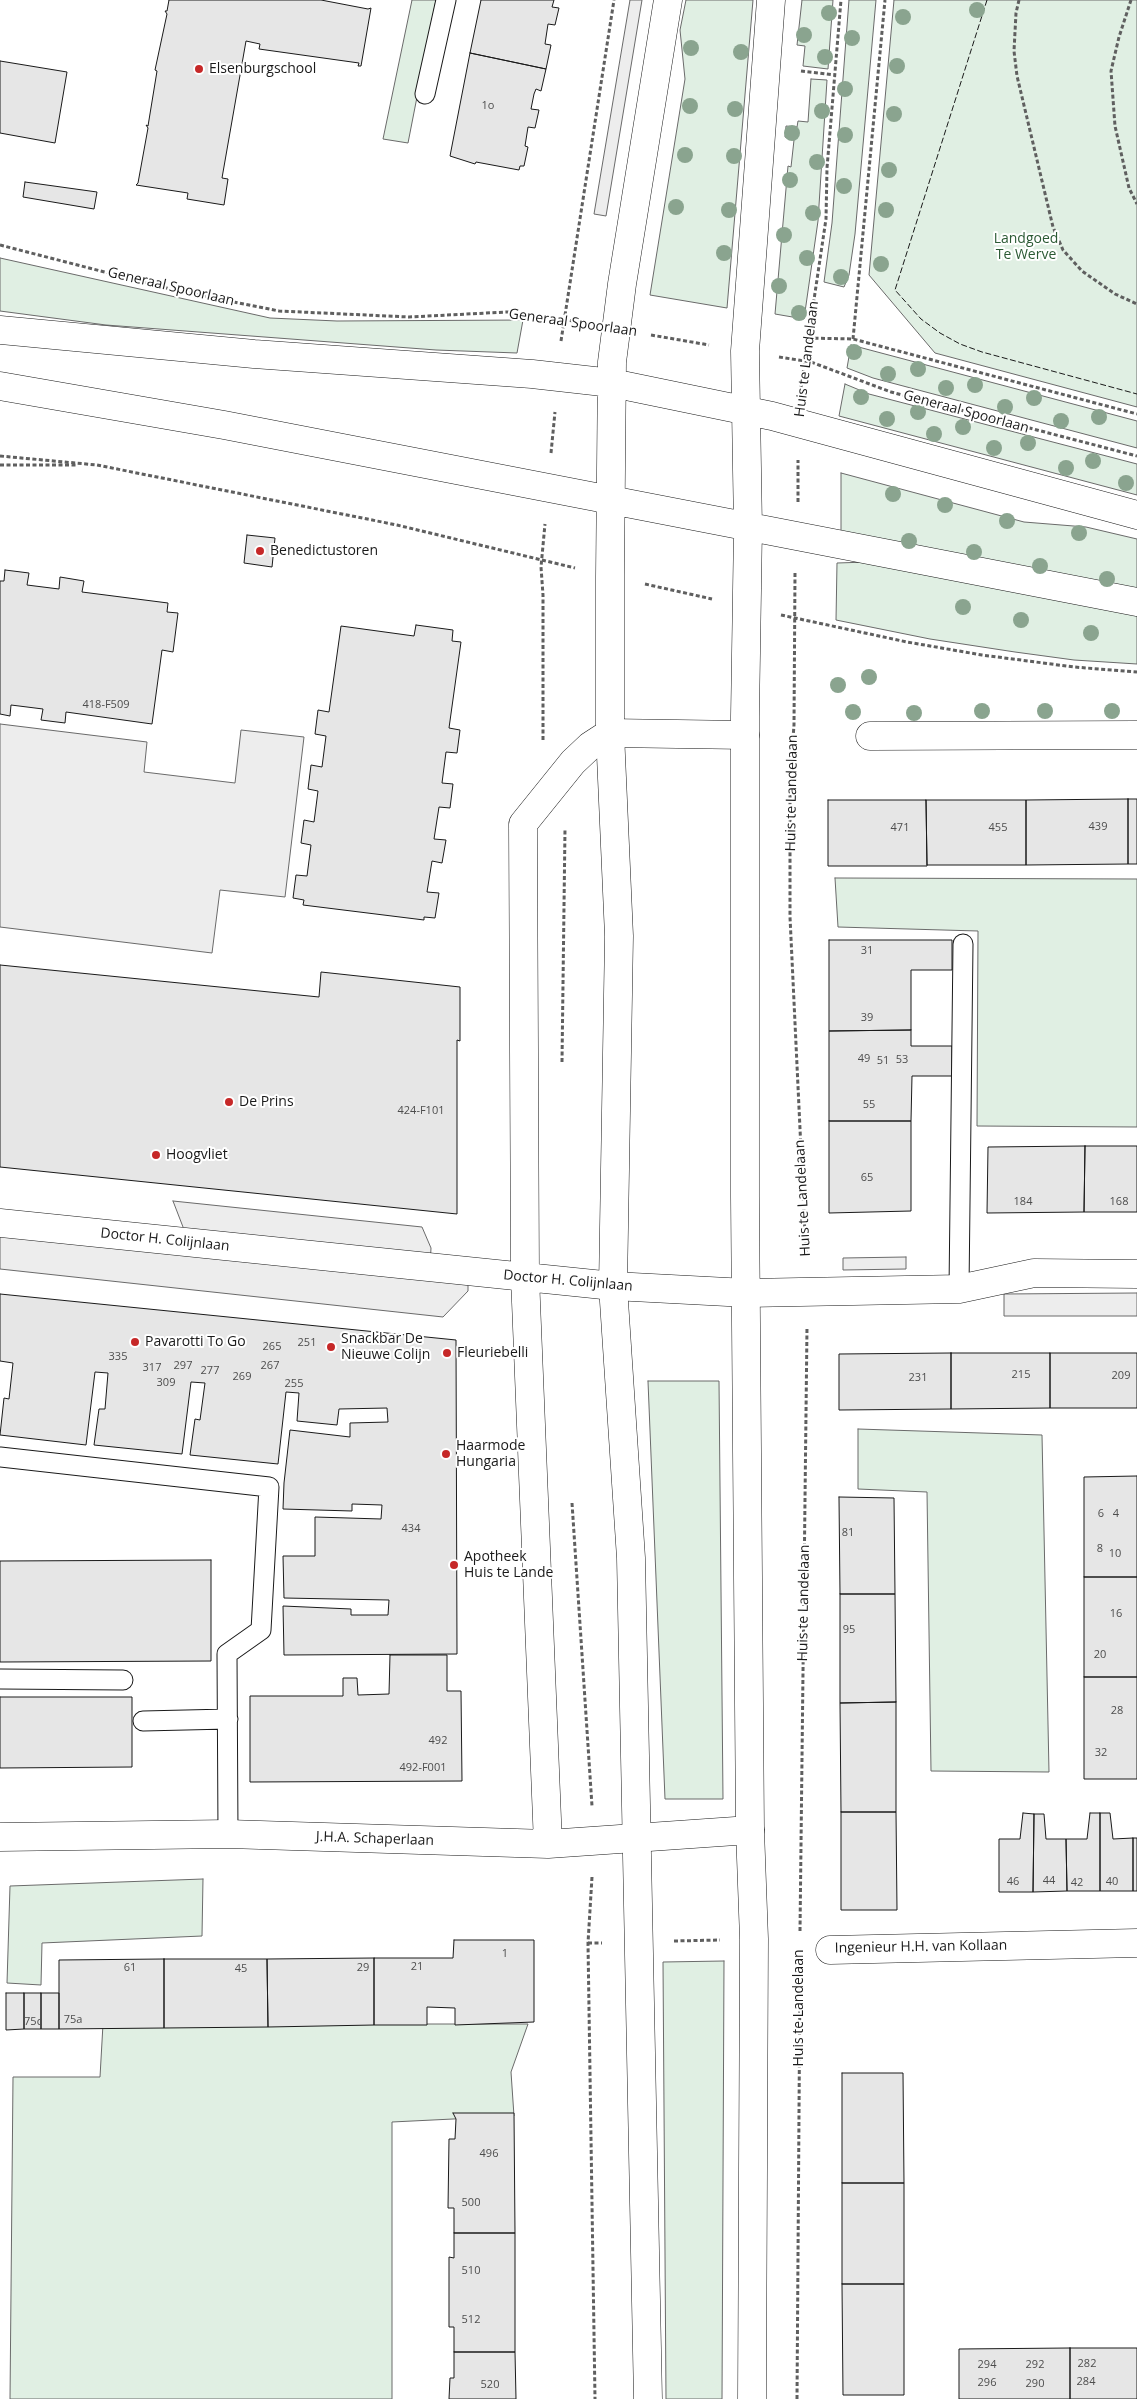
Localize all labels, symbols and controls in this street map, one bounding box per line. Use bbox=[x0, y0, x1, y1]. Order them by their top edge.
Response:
place label: Elsenburgschool bbox=[209, 61, 316, 77]
marker: Elsenburgschool bbox=[193, 63, 205, 75]
house number: 1o bbox=[482, 99, 494, 113]
park label: Landgoed Te Werve bbox=[994, 231, 1058, 264]
street label: Generaal Spoorlaan bbox=[106, 264, 236, 310]
street label: Huis te Landelaan bbox=[792, 300, 822, 418]
street label: Generaal Spoorlaan bbox=[508, 306, 638, 340]
street label: Generaal Spoorlaan bbox=[901, 387, 1031, 437]
place label: Benedictustoren bbox=[270, 543, 378, 559]
marker: Benedictustoren bbox=[254, 545, 266, 557]
house number: 418-F509 bbox=[83, 698, 129, 712]
street label: Huis te Landelaan bbox=[783, 734, 801, 852]
house number: 439 bbox=[1089, 820, 1107, 834]
house number: 471 bbox=[891, 821, 909, 835]
house number: 455 bbox=[989, 821, 1007, 835]
house number: 31 bbox=[861, 944, 873, 958]
house number: 39 bbox=[861, 1011, 873, 1025]
house number: 49 bbox=[858, 1052, 870, 1066]
house number: 53 bbox=[896, 1053, 908, 1067]
house number: 51 bbox=[877, 1054, 889, 1068]
place label: De Prins bbox=[239, 1094, 294, 1110]
marker: De Prins bbox=[223, 1096, 235, 1108]
house number: 55 bbox=[863, 1098, 875, 1112]
house number: 424-F101 bbox=[398, 1104, 444, 1118]
street label: Huis te Landelaan bbox=[792, 1139, 814, 1257]
place label: Hoogvliet bbox=[166, 1147, 228, 1163]
marker: Hoogvliet bbox=[150, 1149, 162, 1161]
house number: 65 bbox=[861, 1171, 873, 1185]
house number: 184 bbox=[1014, 1195, 1032, 1209]
house number: 168 bbox=[1110, 1195, 1128, 1209]
street label: Doctor H. Colijnlaan bbox=[100, 1225, 230, 1255]
street label: Doctor H. Colijnlaan bbox=[503, 1267, 633, 1295]
place label: Snackbar De Nieuwe Colijn bbox=[341, 1331, 430, 1364]
place label: Pavarotti To Go bbox=[145, 1334, 246, 1350]
marker: Pavarotti To Go bbox=[129, 1336, 141, 1348]
house number: 251 bbox=[298, 1336, 316, 1350]
house number: 265 bbox=[263, 1340, 281, 1354]
marker: Snackbar De Nieuwe Colijn bbox=[325, 1341, 337, 1353]
place label: Fleuriebelli bbox=[457, 1345, 528, 1361]
marker: Fleuriebelli bbox=[441, 1347, 453, 1359]
house number: 335 bbox=[109, 1350, 127, 1364]
house number: 297 bbox=[174, 1359, 192, 1373]
house number: 267 bbox=[261, 1359, 279, 1373]
house number: 317 bbox=[143, 1361, 161, 1375]
house number: 277 bbox=[201, 1364, 219, 1378]
house number: 215 bbox=[1012, 1368, 1030, 1382]
house number: 209 bbox=[1112, 1369, 1130, 1383]
house number: 269 bbox=[233, 1370, 251, 1384]
house number: 231 bbox=[909, 1371, 927, 1385]
house number: 309 bbox=[157, 1376, 175, 1390]
house number: 255 bbox=[285, 1377, 303, 1391]
place label: Haarmode Hungaria bbox=[456, 1438, 525, 1470]
marker: Haarmode Hungaria bbox=[440, 1448, 452, 1460]
house number: 6 bbox=[1098, 1507, 1104, 1521]
house number: 4 bbox=[1113, 1507, 1119, 1521]
house number: 434 bbox=[402, 1522, 420, 1536]
house number: 81 bbox=[842, 1526, 854, 1540]
house number: 8 bbox=[1097, 1542, 1103, 1556]
street label: Huis te Landelaan bbox=[795, 1544, 813, 1662]
house number: 10 bbox=[1109, 1547, 1121, 1561]
place label: Apotheek Huis te Lande bbox=[464, 1549, 553, 1581]
marker: Apotheek Huis te Lande bbox=[448, 1559, 460, 1571]
house number: 16 bbox=[1110, 1607, 1122, 1621]
house number: 95 bbox=[843, 1623, 855, 1637]
house number: 20 bbox=[1094, 1648, 1106, 1662]
house number: 28 bbox=[1111, 1704, 1123, 1718]
house number: 492 bbox=[429, 1734, 447, 1748]
house number: 32 bbox=[1095, 1746, 1107, 1760]
house number: 492-F001 bbox=[400, 1761, 446, 1775]
street label: J.H.A. Schaperlaan bbox=[316, 1829, 434, 1849]
house number: 44 bbox=[1043, 1874, 1055, 1888]
house number: 46 bbox=[1007, 1875, 1019, 1889]
house number: 40 bbox=[1106, 1875, 1118, 1889]
house number: 42 bbox=[1071, 1876, 1083, 1890]
street label: Ingenieur H.H. van Kollaan bbox=[835, 1937, 1007, 1957]
house number: 1 bbox=[502, 1947, 508, 1961]
street label: Huis te Landelaan bbox=[791, 1949, 807, 2067]
house number: 21 bbox=[411, 1960, 423, 1974]
house number: 61 bbox=[124, 1961, 136, 1975]
house number: 29 bbox=[357, 1961, 369, 1975]
house number: 45 bbox=[235, 1962, 247, 1976]
house number: 75a bbox=[64, 2013, 82, 2027]
house number: 75c bbox=[24, 2015, 42, 2029]
house number: 496 bbox=[480, 2147, 498, 2161]
house number: 500 bbox=[462, 2196, 480, 2210]
house number: 510 bbox=[462, 2264, 480, 2278]
house number: 512 bbox=[462, 2313, 480, 2327]
house number: 282 bbox=[1078, 2357, 1096, 2371]
house number: 294 bbox=[978, 2358, 996, 2372]
house number: 292 bbox=[1026, 2358, 1044, 2372]
house number: 284 bbox=[1077, 2375, 1095, 2389]
house number: 296 bbox=[978, 2376, 996, 2390]
house number: 290 bbox=[1026, 2377, 1044, 2391]
house number: 520 bbox=[481, 2378, 499, 2392]

